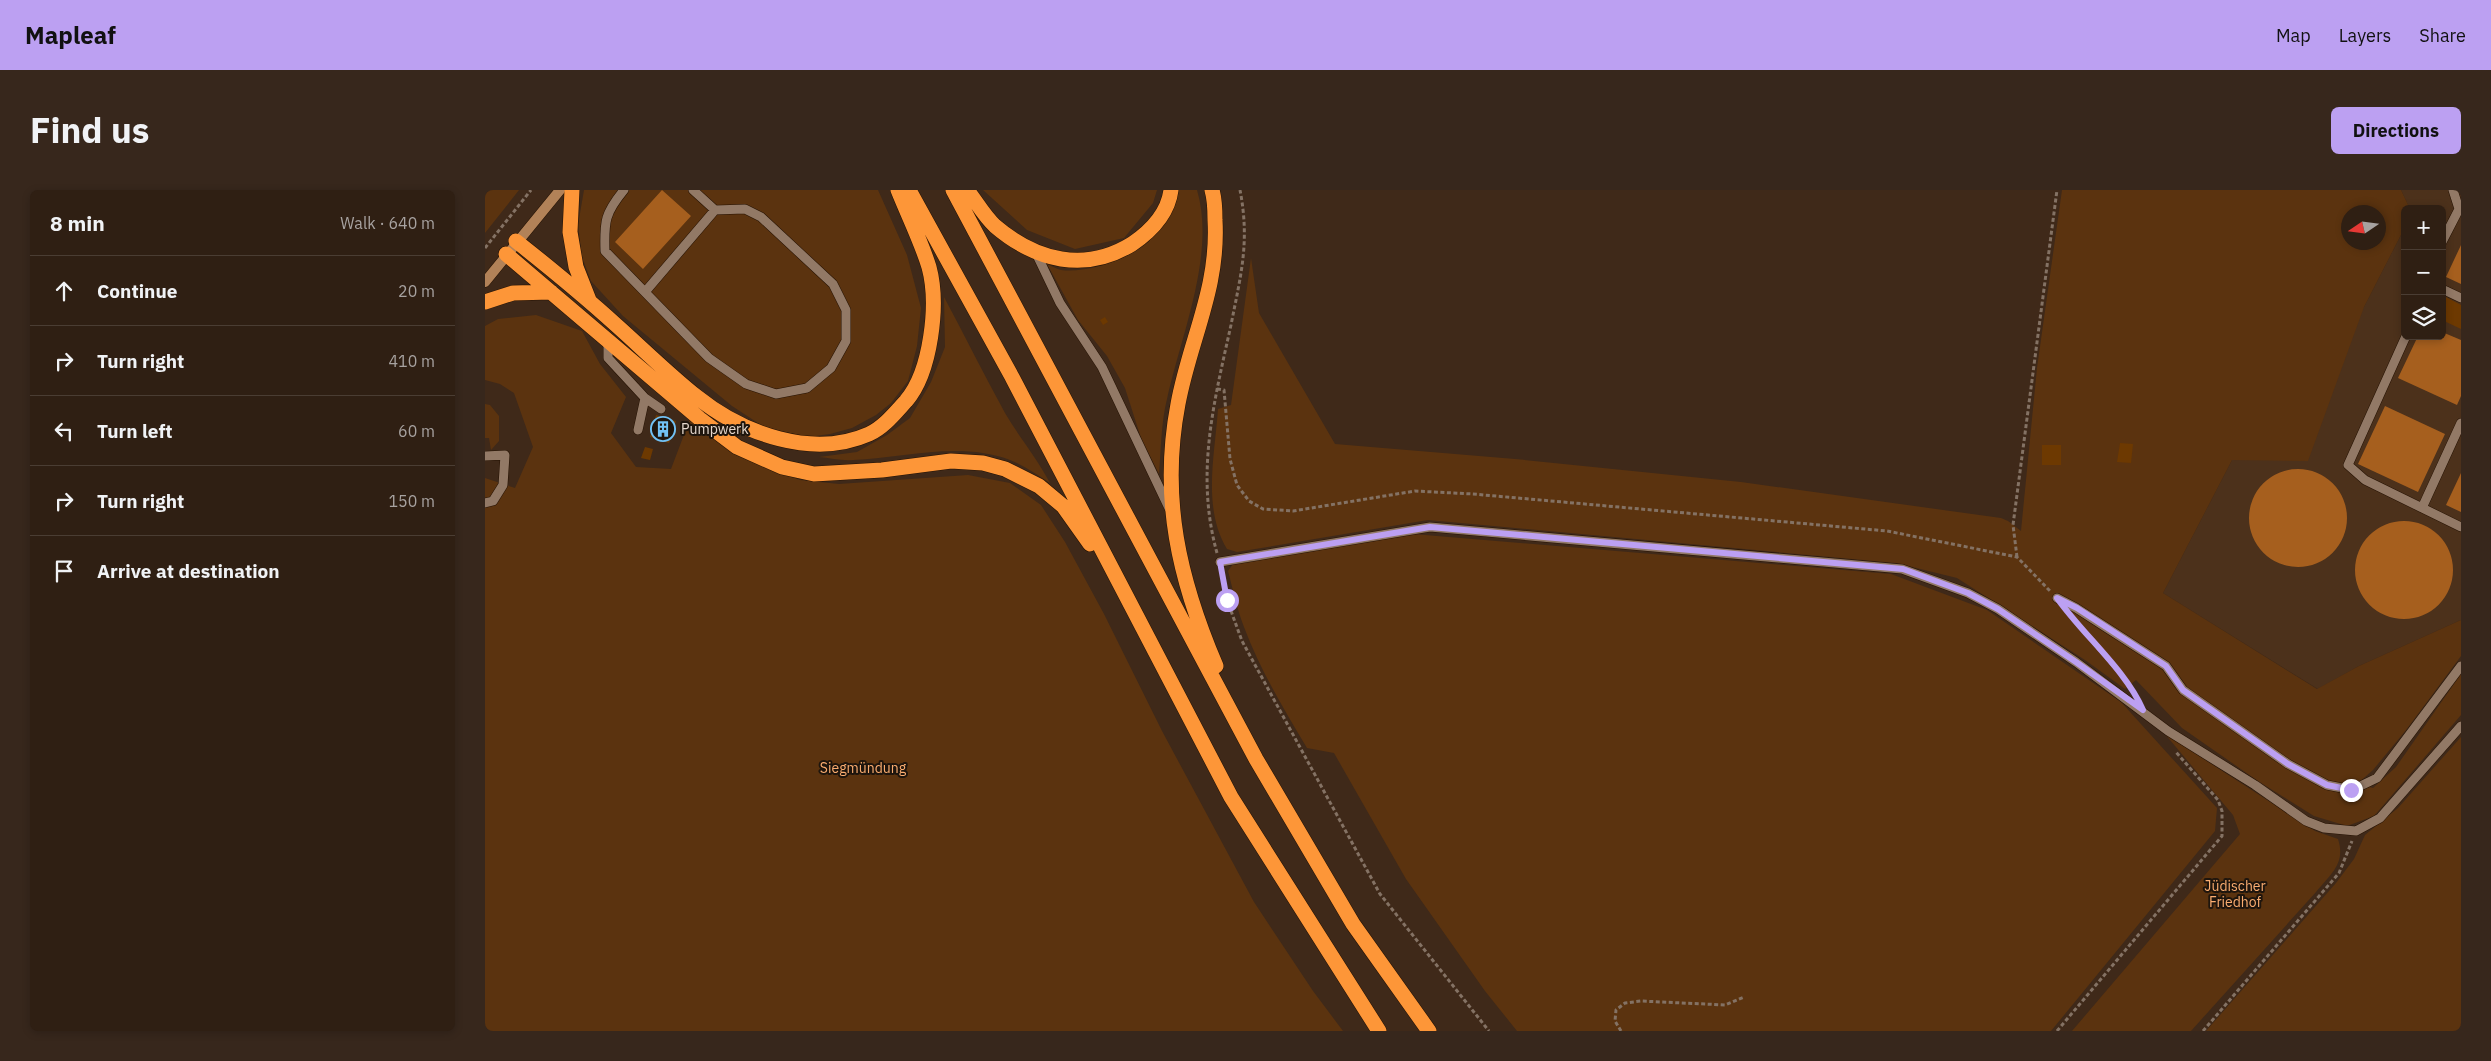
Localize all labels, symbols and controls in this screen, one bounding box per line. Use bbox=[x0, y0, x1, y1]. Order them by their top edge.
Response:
text: Mapleaf bbox=[25, 19, 116, 51]
text: Map bbox=[2276, 24, 2311, 47]
text: Layers bbox=[2339, 24, 2391, 47]
text: Share bbox=[2419, 24, 2466, 47]
text: Find us bbox=[30, 107, 149, 153]
button: Directions bbox=[2331, 107, 2461, 154]
north arrow bbox=[2341, 205, 2386, 250]
map controls bbox=[2401, 205, 2446, 340]
button: + bbox=[2401, 205, 2446, 250]
text: 8 min bbox=[50, 209, 105, 237]
text: Walk · 640 m bbox=[340, 213, 435, 233]
button: − bbox=[2401, 250, 2446, 295]
icon: ahead bbox=[50, 277, 78, 305]
text: Continue bbox=[97, 279, 177, 303]
text: 20 m bbox=[398, 281, 435, 301]
button: layers bbox=[2401, 295, 2446, 340]
icon: right bbox=[50, 347, 78, 375]
text: Turn right bbox=[97, 349, 184, 373]
text: 410 m bbox=[388, 351, 435, 371]
building icon: Pumpwerk bbox=[650, 416, 676, 442]
icon: left bbox=[50, 417, 78, 445]
text: Turn left bbox=[97, 419, 173, 443]
place label: Pumpwerk bbox=[681, 420, 749, 438]
text: 60 m bbox=[398, 421, 435, 441]
icon: right bbox=[50, 487, 78, 515]
text: Turn right bbox=[97, 489, 184, 513]
text: 150 m bbox=[388, 491, 435, 511]
icon: arrive bbox=[50, 557, 78, 585]
text: Arrive at destination bbox=[97, 559, 280, 583]
route start bbox=[1216, 589, 1239, 612]
park label: Siegmündung bbox=[820, 759, 907, 777]
route end bbox=[2340, 779, 2363, 802]
park label: Jüdischer Friedhof bbox=[2204, 877, 2266, 911]

